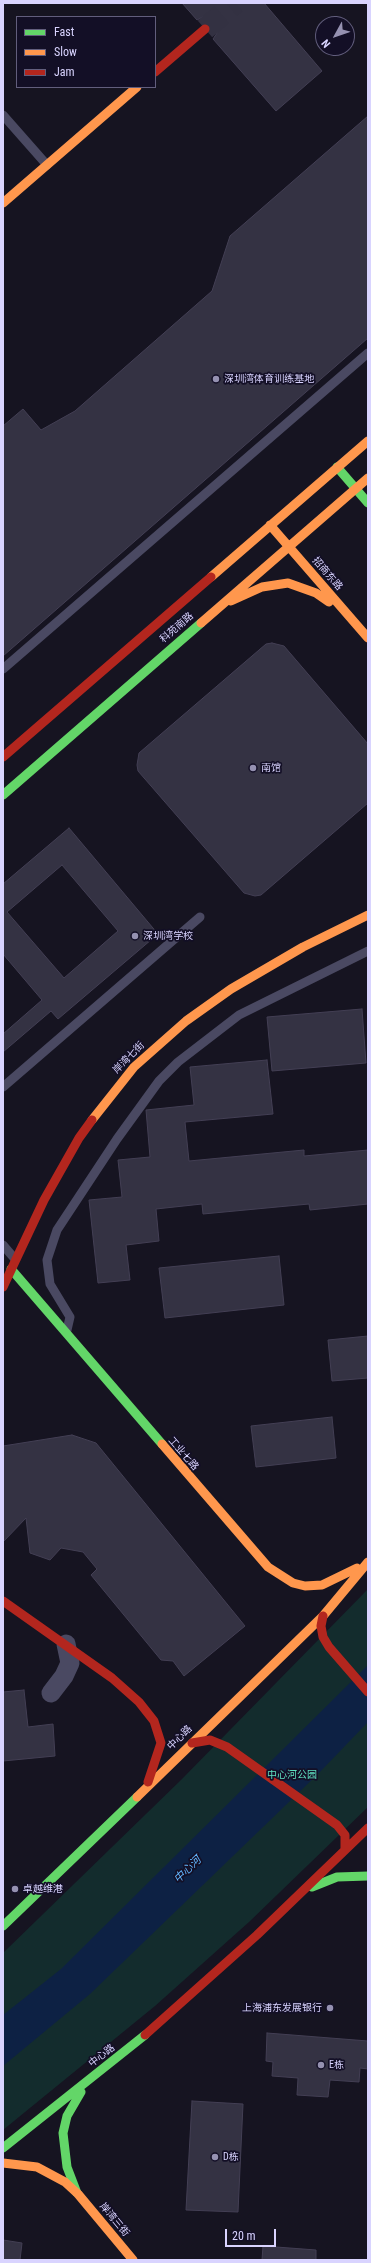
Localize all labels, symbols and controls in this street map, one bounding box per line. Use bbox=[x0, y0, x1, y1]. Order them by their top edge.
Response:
legend bbox=[16, 16, 156, 88]
north arrow bbox=[315, 16, 355, 56]
text: Fast bbox=[54, 25, 74, 39]
text: N bbox=[319, 37, 333, 50]
text: Slow bbox=[54, 45, 77, 59]
text: Jam bbox=[54, 65, 75, 79]
place label: 深圳湾体育训练基地 bbox=[224, 373, 314, 385]
marker: 深圳湾体育训练基地 bbox=[211, 374, 221, 384]
street label: 招商东路 bbox=[309, 555, 345, 593]
street label: 科苑南路 bbox=[158, 610, 196, 646]
place label: 南馆 bbox=[261, 762, 281, 774]
marker: 南馆 bbox=[248, 763, 258, 773]
place label: 深圳湾学校 bbox=[143, 930, 193, 942]
marker: 深圳湾学校 bbox=[130, 931, 140, 941]
street label: 岸湾七街 bbox=[111, 1040, 147, 1076]
street label: 工业七路 bbox=[165, 1435, 201, 1473]
street label: 中心路 bbox=[165, 1723, 195, 1753]
park label: 中心河公园 bbox=[267, 1769, 317, 1781]
water label: 中心河 bbox=[172, 1854, 204, 1886]
place label: 卓越维港 bbox=[23, 1883, 63, 1895]
marker: 卓越维港 bbox=[10, 1884, 20, 1894]
place label: 上海浦东发展银行 bbox=[242, 2002, 322, 2014]
marker: 上海浦东发展银行 bbox=[325, 2003, 335, 2013]
street label: 中心路 bbox=[86, 2042, 118, 2070]
place label: E栋 bbox=[329, 2059, 344, 2071]
marker: E栋 bbox=[316, 2060, 326, 2070]
place label: D栋 bbox=[223, 2151, 239, 2163]
marker: D栋 bbox=[210, 2152, 220, 2162]
street label: 岸湾三街 bbox=[97, 2201, 131, 2239]
scale bar bbox=[227, 2221, 278, 2247]
text: 20 m bbox=[232, 2229, 256, 2243]

